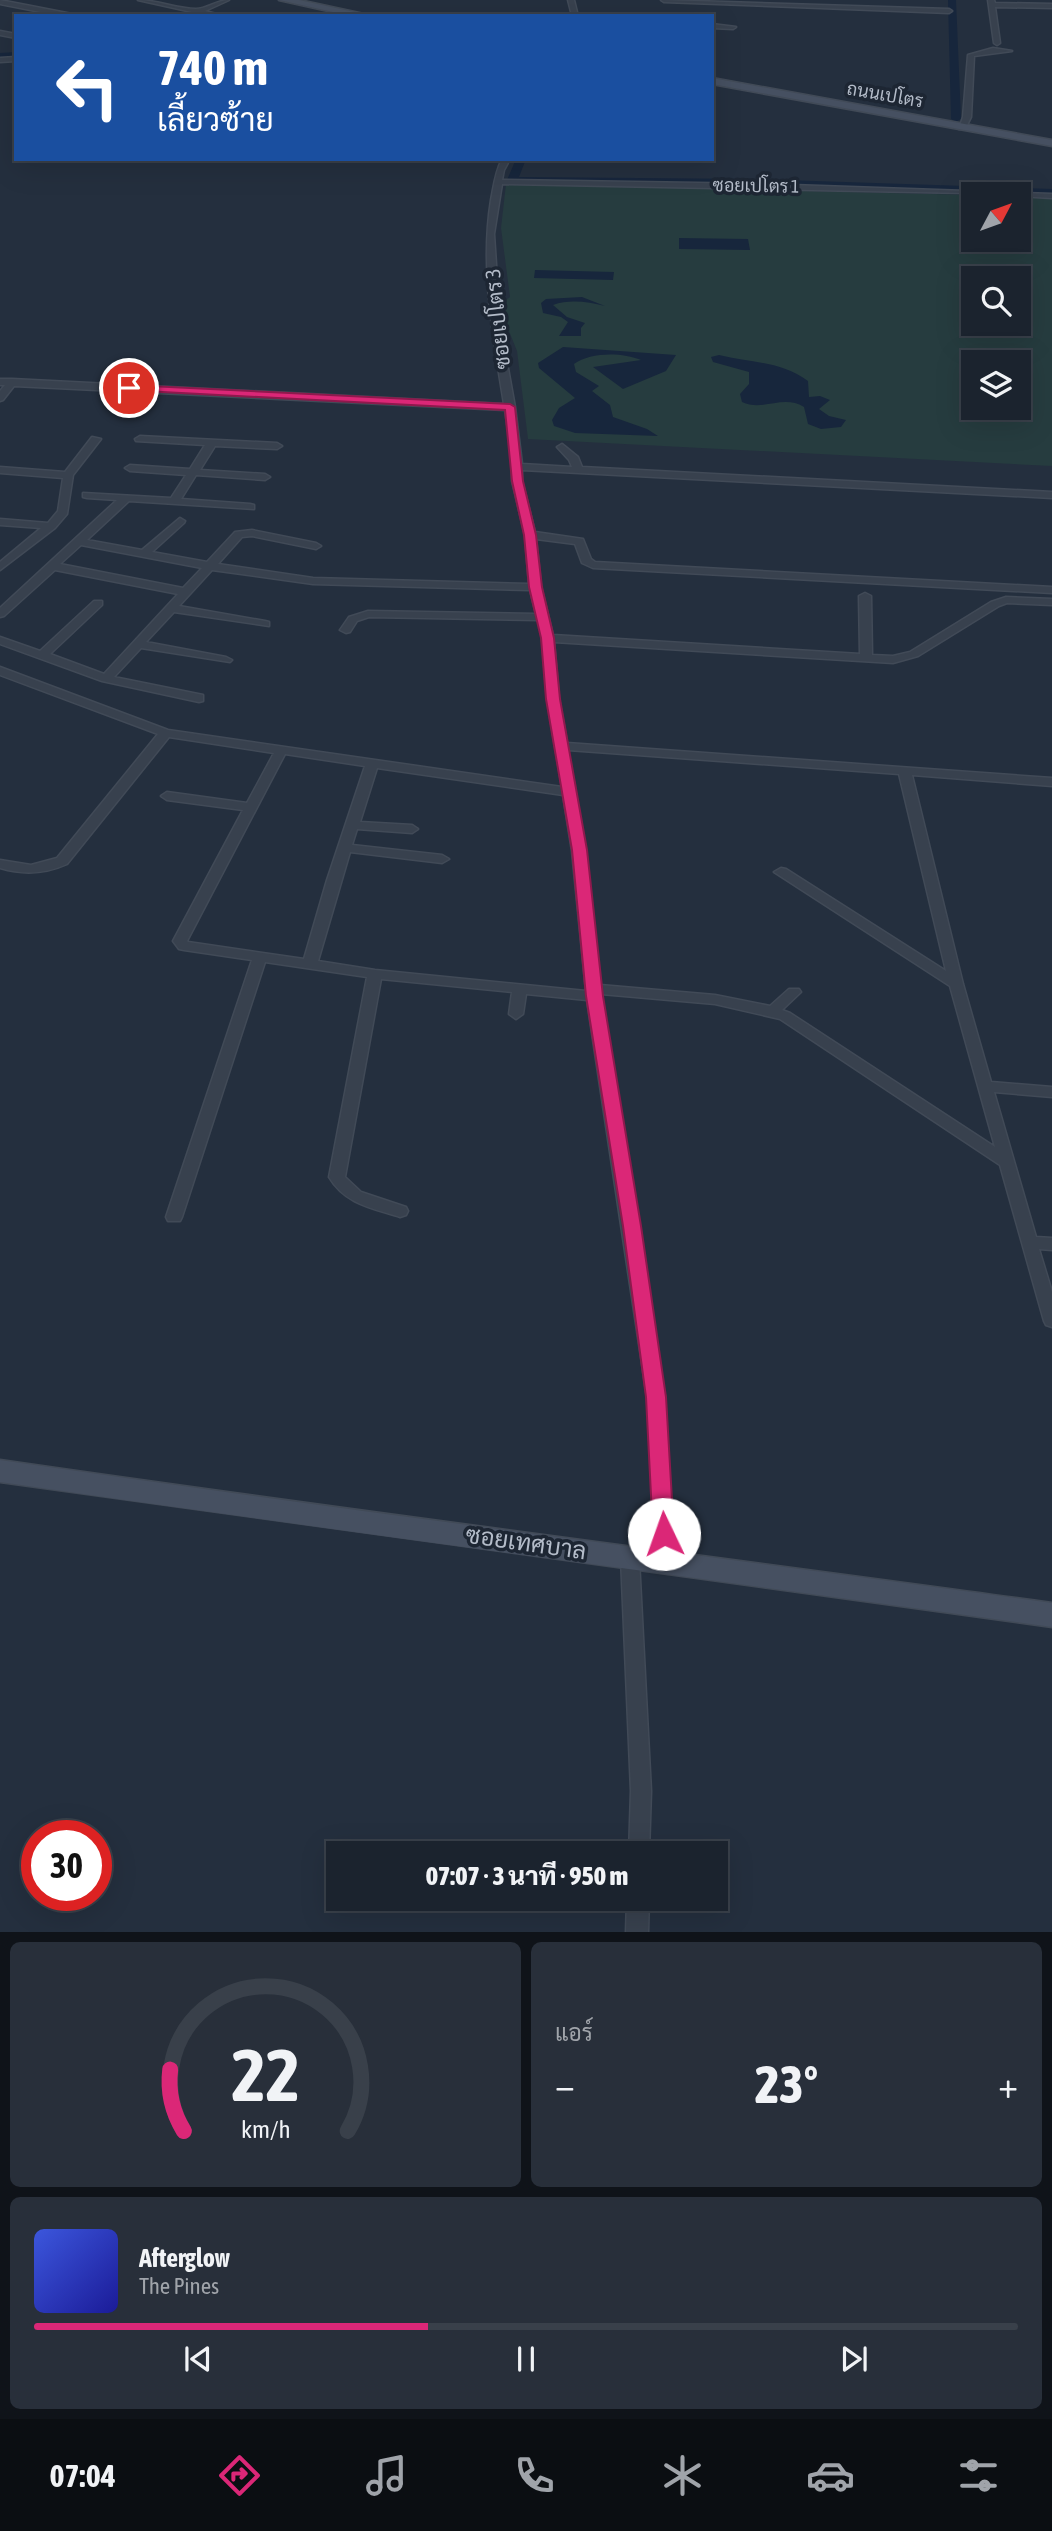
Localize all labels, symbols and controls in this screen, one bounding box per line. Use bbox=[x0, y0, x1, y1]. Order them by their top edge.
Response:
text: 740 m bbox=[157, 39, 268, 95]
icon: left bbox=[42, 42, 133, 133]
street label: ถนนเปโตร bbox=[845, 75, 926, 112]
text: เลี้ยวซ้าย bbox=[157, 101, 274, 138]
street label: ซอยเปโตร 1 bbox=[712, 172, 800, 197]
north arrow bbox=[961, 182, 1031, 252]
map controls bbox=[961, 182, 1031, 420]
button: search bbox=[961, 266, 1031, 336]
street label: ซอยเปโตร 3 bbox=[480, 268, 514, 371]
button: layers bbox=[961, 350, 1031, 420]
pin bbox=[99, 358, 159, 418]
icon: arrive bbox=[110, 369, 148, 407]
position arrow bbox=[627, 1497, 701, 1571]
street label: ซอยเทศบาล bbox=[464, 1521, 588, 1564]
speed limit sign: 30 bbox=[21, 1820, 112, 1911]
text: 07:07 · 3 นาที · 950 m bbox=[426, 1861, 628, 1891]
text: แอร์ bbox=[555, 2020, 593, 2046]
text: 22 bbox=[231, 2033, 300, 2116]
text: 23° bbox=[755, 2054, 818, 2114]
text: − bbox=[555, 2063, 575, 2106]
text: + bbox=[998, 2063, 1018, 2106]
text: km/h bbox=[241, 2114, 290, 2142]
text: Afterglow bbox=[139, 2243, 230, 2273]
text: The Pines bbox=[139, 2273, 219, 2299]
icon: previous bbox=[179, 2340, 217, 2378]
icon: pause bbox=[507, 2340, 545, 2378]
icon: next bbox=[835, 2340, 873, 2378]
icon: directions bbox=[215, 2451, 264, 2500]
icon: music bbox=[362, 2451, 411, 2500]
icon: phone bbox=[510, 2451, 559, 2500]
icon: climate bbox=[658, 2451, 707, 2500]
icon: car bbox=[806, 2451, 855, 2500]
icon: filters bbox=[954, 2451, 1003, 2500]
text: 07:04 bbox=[49, 2457, 116, 2494]

